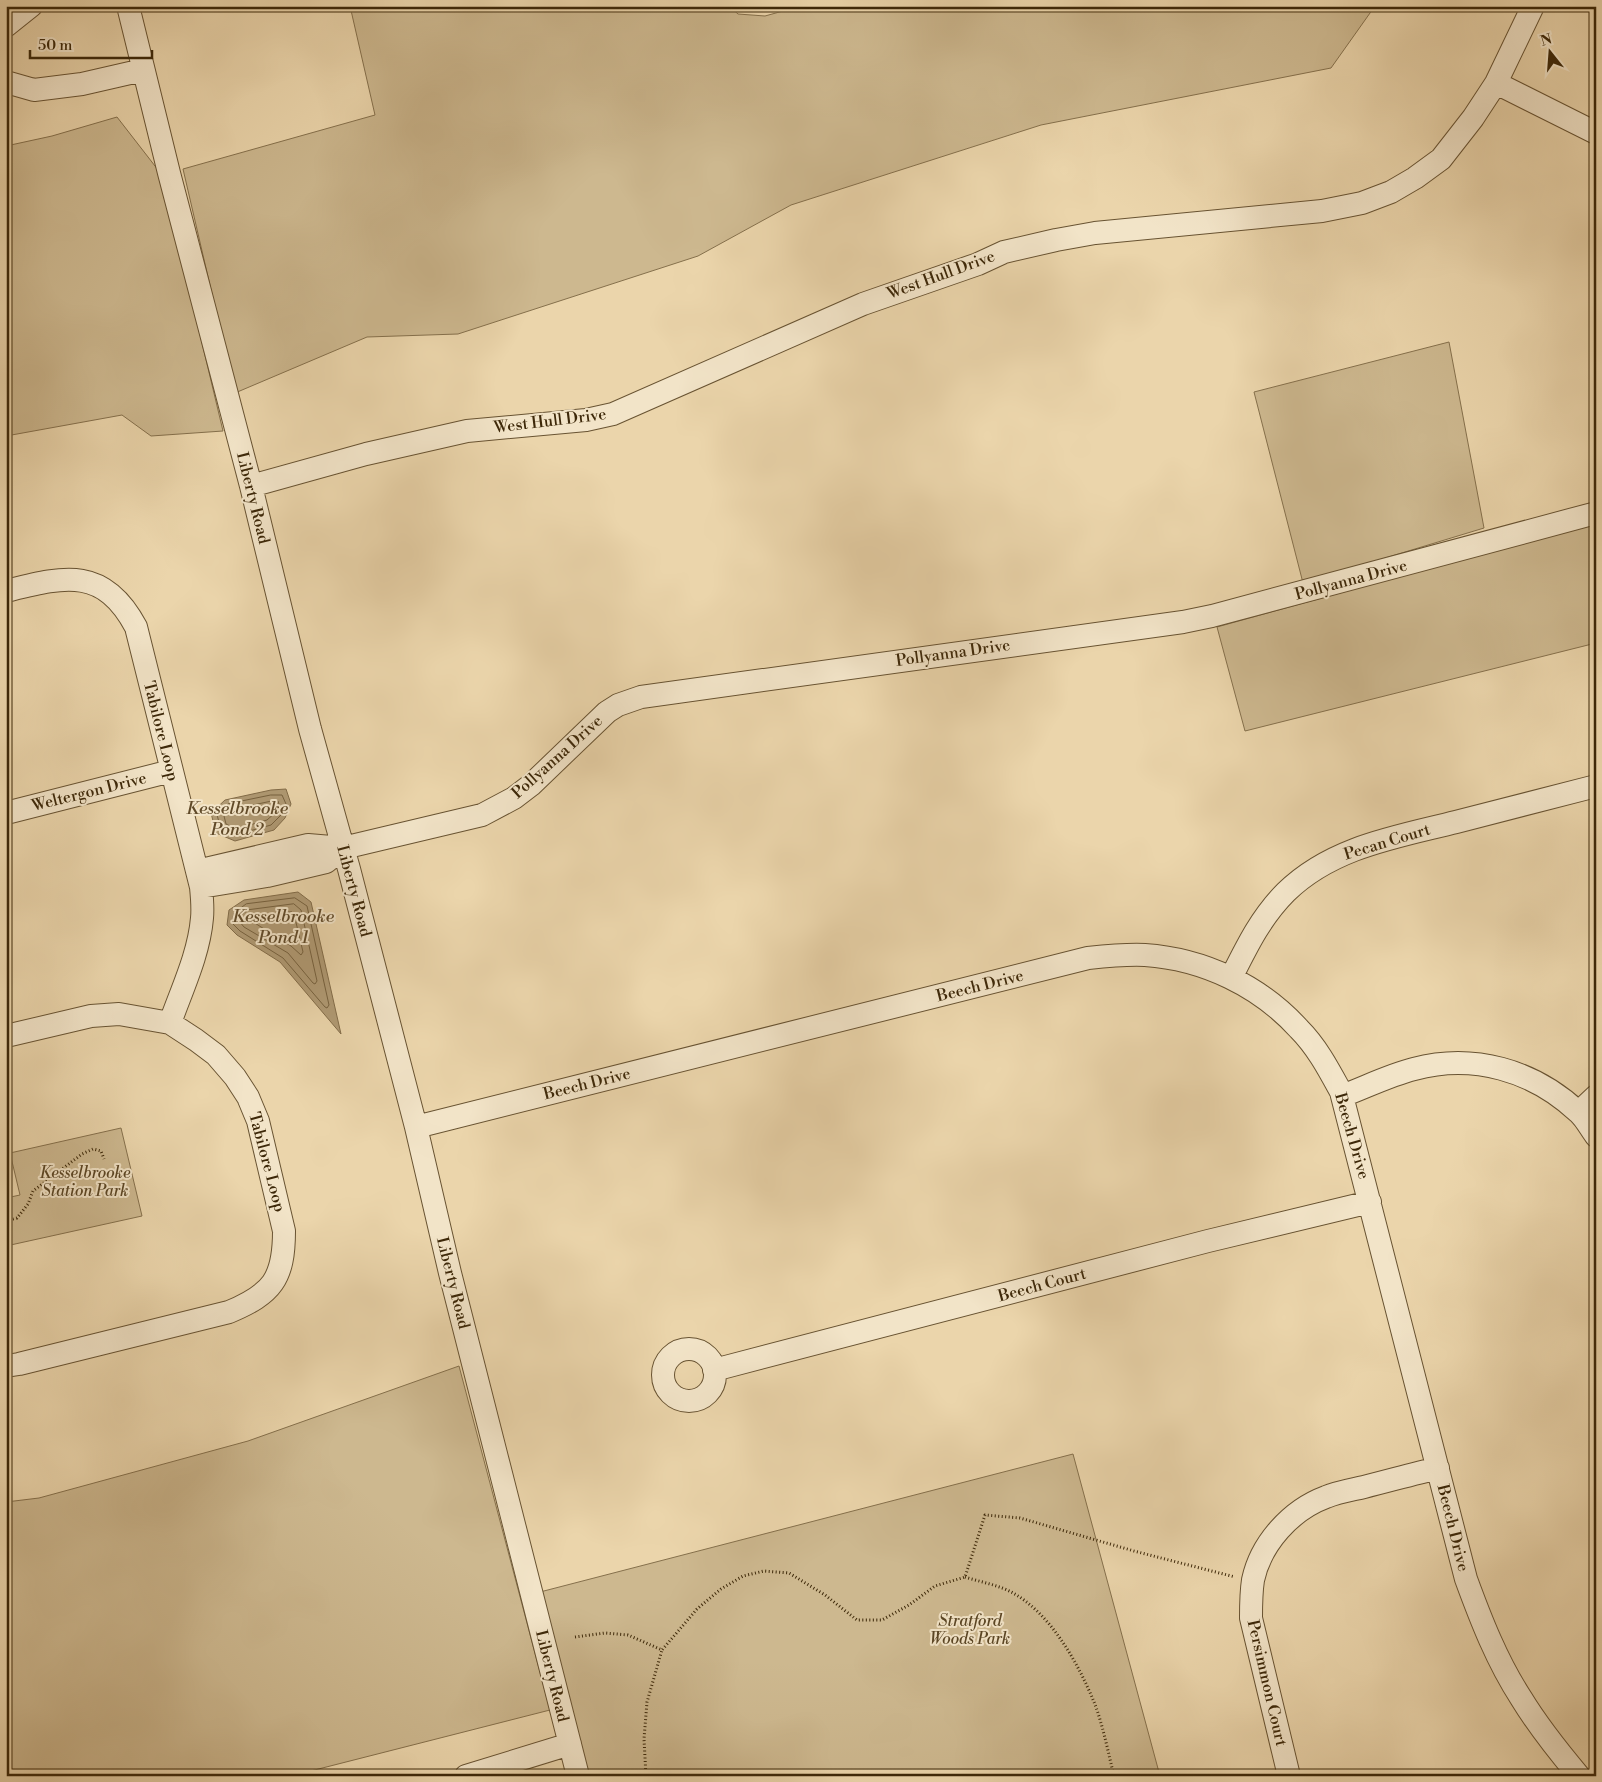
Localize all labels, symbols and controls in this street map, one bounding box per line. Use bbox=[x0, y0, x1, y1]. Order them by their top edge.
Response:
scale bar bbox=[30, 28, 152, 60]
north arrow bbox=[1524, 28, 1574, 78]
text: N bbox=[1539, 30, 1554, 51]
text: 50 m bbox=[38, 36, 72, 55]
street label: West Hull Drive bbox=[883, 246, 998, 304]
street label: West Hull Drive bbox=[492, 404, 607, 438]
street label: Liberty Road bbox=[232, 450, 274, 546]
street label: Pollyanna Drive bbox=[1293, 555, 1409, 605]
street label: Pollyanna Drive bbox=[894, 635, 1012, 671]
street label: Tabilore Loop bbox=[139, 679, 183, 783]
street label: Pollyanna Drive bbox=[507, 711, 607, 803]
street label: Weltergon Drive bbox=[29, 768, 148, 816]
water label: Kesselbrooke Pond 2 bbox=[186, 797, 289, 841]
street label: Pecan Court bbox=[1341, 819, 1433, 865]
street label: Liberty Road bbox=[332, 843, 376, 939]
water label: Kesselbrooke Pond 1 bbox=[232, 905, 335, 949]
street label: Beech Drive bbox=[933, 966, 1026, 1007]
street label: Beech Drive bbox=[540, 1064, 633, 1105]
street label: Beech Drive bbox=[1330, 1090, 1374, 1182]
street label: Tabilore Loop bbox=[244, 1110, 290, 1214]
park label: Kesselbrooke Station Park bbox=[40, 1163, 131, 1201]
street label: Liberty Road bbox=[432, 1235, 474, 1331]
street label: Beech Court bbox=[995, 1264, 1089, 1307]
street label: Beech Drive bbox=[1432, 1481, 1473, 1574]
park label: Stratford Woods Park bbox=[930, 1611, 1010, 1649]
street label: Persimmon Court bbox=[1243, 1618, 1291, 1749]
street label: Liberty Road bbox=[531, 1628, 573, 1724]

